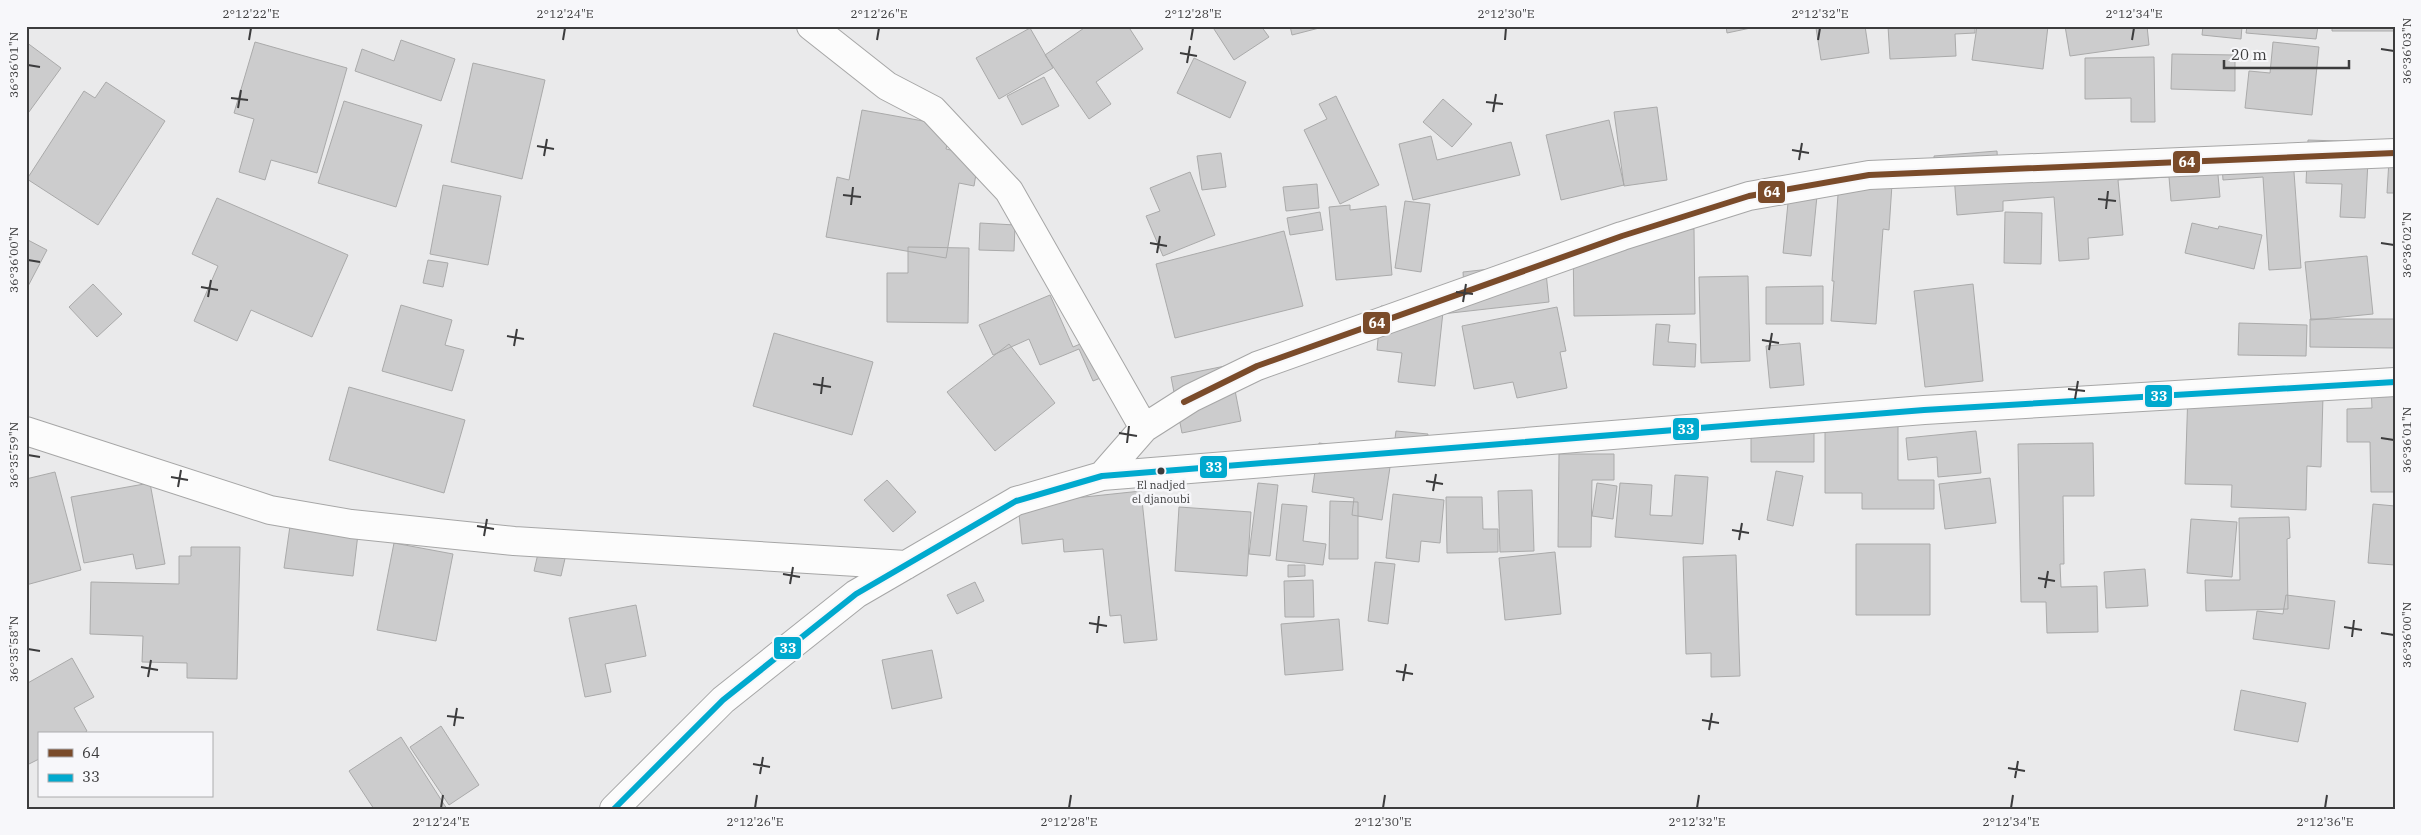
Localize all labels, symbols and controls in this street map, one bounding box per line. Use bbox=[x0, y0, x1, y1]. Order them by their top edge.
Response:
text: 2°12'22"E bbox=[222, 6, 280, 21]
text: 2°12'24"E bbox=[536, 6, 594, 21]
text: 2°12'26"E bbox=[850, 6, 908, 21]
text: 2°12'28"E bbox=[1164, 6, 1222, 21]
text: 2°12'30"E bbox=[1477, 6, 1535, 21]
text: 2°12'32"E bbox=[1791, 6, 1849, 21]
text: 2°12'34"E bbox=[2105, 6, 2163, 21]
text: 36°36'03"N bbox=[2399, 18, 2414, 84]
text: 36°36'01"N bbox=[6, 32, 21, 98]
scale bar bbox=[2224, 38, 2348, 70]
text: 20 m bbox=[2231, 45, 2267, 64]
line badge: 64 bbox=[2172, 150, 2201, 174]
text: 64 bbox=[2179, 153, 2195, 171]
line badge: 64 bbox=[1757, 180, 1786, 204]
text: 64 bbox=[1764, 183, 1780, 201]
text: 36°36'02"N bbox=[2399, 212, 2414, 278]
text: 36°36'00"N bbox=[6, 227, 21, 293]
line badge: 64 bbox=[1362, 311, 1391, 335]
text: 64 bbox=[1369, 314, 1385, 332]
line badge: 33 bbox=[2144, 384, 2173, 408]
text: 33 bbox=[2151, 387, 2167, 405]
text: 36°36'01"N bbox=[2399, 407, 2414, 473]
line badge: 33 bbox=[1672, 417, 1700, 441]
text: 33 bbox=[1678, 420, 1694, 438]
text: 36°35'59"N bbox=[6, 422, 21, 488]
line badge: 33 bbox=[1199, 455, 1228, 479]
text: 33 bbox=[1206, 458, 1222, 476]
marker: El nadjed el djanoubi bbox=[1156, 466, 1166, 476]
place label: El nadjed el djanoubi bbox=[1132, 478, 1190, 506]
text: 36°36'00"N bbox=[2399, 602, 2414, 668]
text: 36°35'58"N bbox=[6, 616, 21, 682]
line badge: 33 bbox=[773, 636, 802, 660]
text: 33 bbox=[780, 639, 796, 657]
legend bbox=[38, 732, 212, 798]
text: 64 bbox=[82, 743, 100, 762]
text: 33 bbox=[82, 767, 100, 786]
text: 2°12'24"E bbox=[412, 814, 470, 829]
text: 2°12'26"E bbox=[726, 814, 784, 829]
text: 2°12'28"E bbox=[1040, 814, 1098, 829]
text: 2°12'30"E bbox=[1354, 814, 1412, 829]
text: 2°12'32"E bbox=[1668, 814, 1726, 829]
text: 2°12'34"E bbox=[1982, 814, 2040, 829]
text: 2°12'36"E bbox=[2296, 814, 2354, 829]

